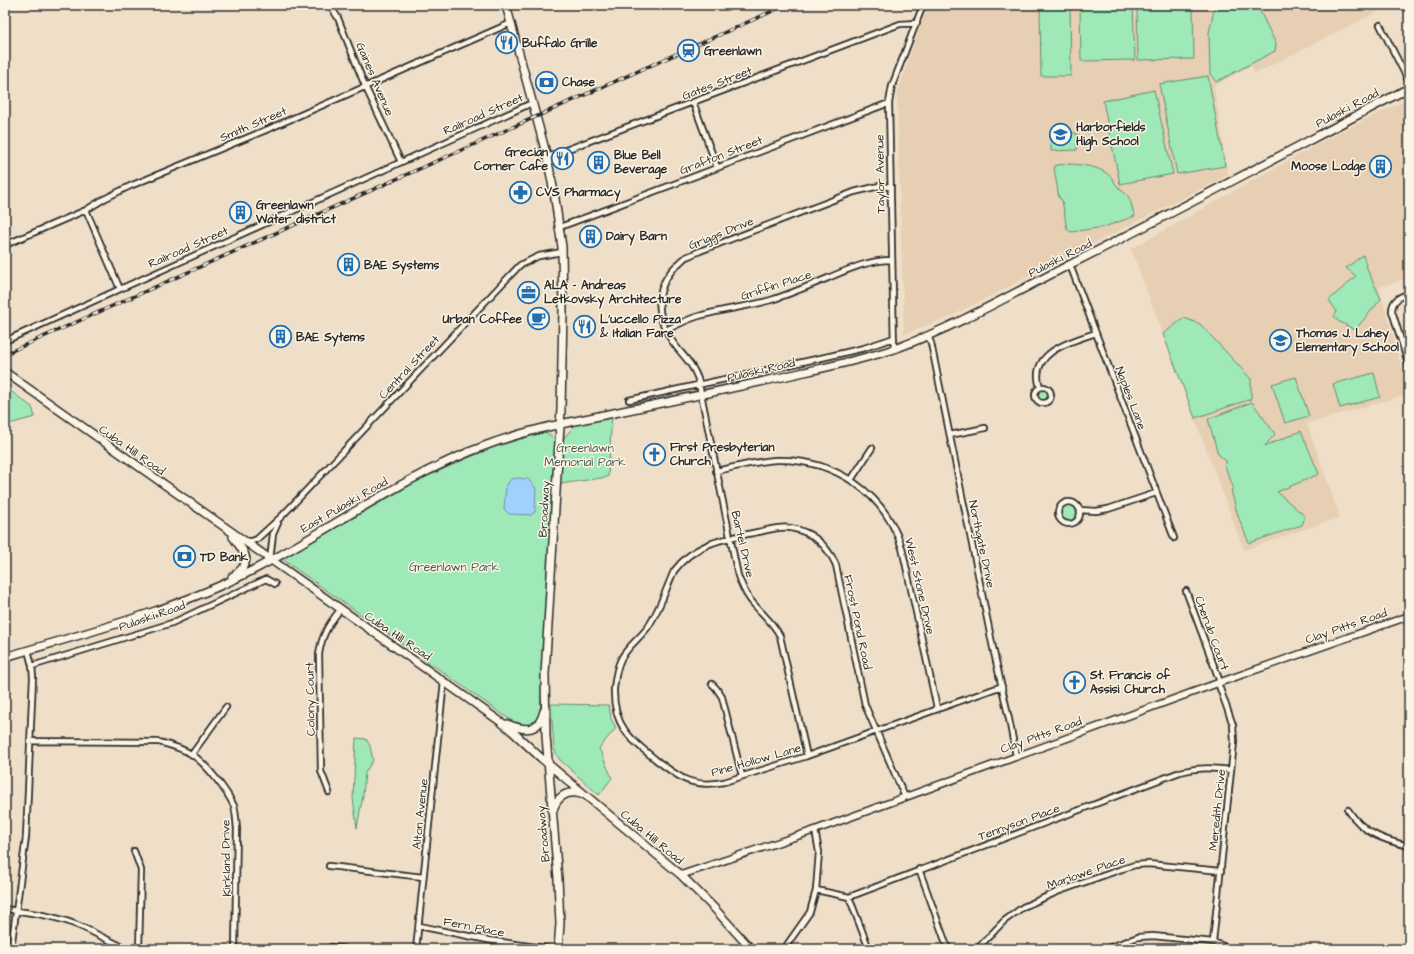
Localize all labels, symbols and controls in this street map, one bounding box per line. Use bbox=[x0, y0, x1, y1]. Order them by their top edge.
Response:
restaurant icon: Buffalo Grille bbox=[494, 30, 520, 56]
place label: Buffalo Grille bbox=[522, 35, 598, 52]
station icon: Greenlawn bbox=[675, 38, 701, 64]
street label: Gaines Avenue bbox=[351, 40, 398, 119]
place label: Greenlawn bbox=[704, 43, 762, 60]
street label: Gates Street bbox=[680, 62, 755, 105]
bank icon: Chase bbox=[534, 69, 560, 95]
place label: Chase bbox=[562, 74, 596, 91]
street label: Pulaski Road bbox=[1313, 85, 1382, 132]
street label: Railroad Street bbox=[441, 89, 526, 140]
street label: Smith Street bbox=[217, 103, 290, 146]
place label: Harborfields High School bbox=[1076, 119, 1146, 152]
school or university icon: Harborfields High School bbox=[1047, 121, 1073, 147]
street label: Grafton Street bbox=[677, 132, 765, 179]
street label: Taylor Avenue bbox=[871, 134, 891, 214]
place label: Grecian Corner Cafe bbox=[474, 144, 548, 175]
restaurant icon: Grecian Corner Cafe bbox=[550, 146, 576, 172]
place label: Blue Bell Beverage bbox=[614, 147, 668, 180]
building icon: Blue Bell Beverage bbox=[585, 149, 611, 175]
building icon: Moose Lodge bbox=[1368, 153, 1394, 179]
place label: Moose Lodge bbox=[1291, 158, 1367, 177]
pharmacy icon: CVS Pharmacy bbox=[507, 179, 533, 205]
place label: CVS Pharmacy bbox=[536, 184, 621, 202]
place label: Greenlawn Water district bbox=[255, 197, 336, 228]
building icon: Greenlawn Water district bbox=[227, 199, 253, 225]
street label: Griggs Drive bbox=[686, 212, 757, 255]
street label: Railroad Street bbox=[146, 222, 231, 273]
building icon: Dairy Barn bbox=[578, 223, 604, 249]
place label: Dairy Barn bbox=[606, 228, 667, 246]
street label: Pulaski Road bbox=[1025, 235, 1095, 282]
building icon: BAE Systems bbox=[336, 252, 362, 278]
place label: BAE Systems bbox=[364, 257, 439, 275]
street label: Griffin Place bbox=[739, 266, 814, 305]
place label: ALA - Andreas Letkovsky Architecture bbox=[544, 277, 682, 309]
office icon: ALA - Andreas Letkovsky Architecture bbox=[516, 279, 542, 305]
cafe icon: Urban Coffee bbox=[525, 306, 551, 332]
place label: Urban Coffee bbox=[442, 311, 522, 328]
place label: L’uccello Pizza & Italian Fare bbox=[599, 311, 682, 342]
restaurant icon: L’uccello Pizza & Italian Fare bbox=[572, 313, 598, 339]
building icon: BAE Sytems bbox=[267, 324, 293, 350]
place label: Thomas J. Lahey Elementary School bbox=[1295, 325, 1399, 357]
school or university icon: Thomas J. Lahey Elementary School bbox=[1267, 327, 1293, 353]
place label: BAE Sytems bbox=[296, 329, 365, 347]
street label: Central Street bbox=[375, 331, 444, 403]
street label: Pulaski Road bbox=[725, 354, 797, 387]
street label: Naples Lane bbox=[1111, 364, 1151, 433]
street label: Cuba Hill Road bbox=[95, 421, 168, 480]
place label: First Presbyterian Church bbox=[670, 439, 774, 470]
park label: Greenlawn Memorial Park bbox=[544, 440, 626, 471]
church icon: First Presbyterian Church bbox=[641, 441, 667, 467]
street label: East Pulaski Road bbox=[297, 474, 391, 537]
street label: Broadway bbox=[535, 480, 555, 538]
street label: Northgate Drive bbox=[963, 499, 999, 590]
street label: Bartel Drive bbox=[727, 509, 759, 580]
street label: West Stone Drive bbox=[900, 536, 939, 637]
bank icon: TD Bank bbox=[171, 544, 197, 570]
place label: TD Bank bbox=[199, 549, 249, 566]
park label: Greenlawn Park bbox=[409, 559, 500, 576]
street label: Frost Pond Road bbox=[839, 573, 876, 671]
street label: Cherub Court bbox=[1190, 594, 1233, 673]
street label: Pulaski Road bbox=[117, 597, 188, 636]
street label: Clay Pitts Road bbox=[1303, 605, 1390, 649]
street label: Cuba Hill Road bbox=[361, 608, 435, 665]
street label: Colony Court bbox=[301, 662, 321, 736]
place label: St. Francis of Assisi Church bbox=[1089, 667, 1171, 698]
church icon: St. Francis of Assisi Church bbox=[1062, 669, 1088, 695]
street label: Clay Pitts Road bbox=[998, 713, 1085, 759]
street label: Pine Hollow Lane bbox=[709, 739, 804, 781]
street label: Meredith Drive bbox=[1205, 768, 1230, 852]
street label: Alton Avenue bbox=[408, 777, 433, 850]
street label: Tennyson Place bbox=[976, 800, 1063, 846]
street label: Broadway bbox=[533, 805, 555, 863]
street label: Cuba Hill Road bbox=[617, 806, 687, 869]
street label: Kirkland Drive bbox=[217, 819, 236, 897]
street label: Marlowe Place bbox=[1045, 851, 1128, 894]
street label: Fern Place bbox=[442, 913, 506, 942]

